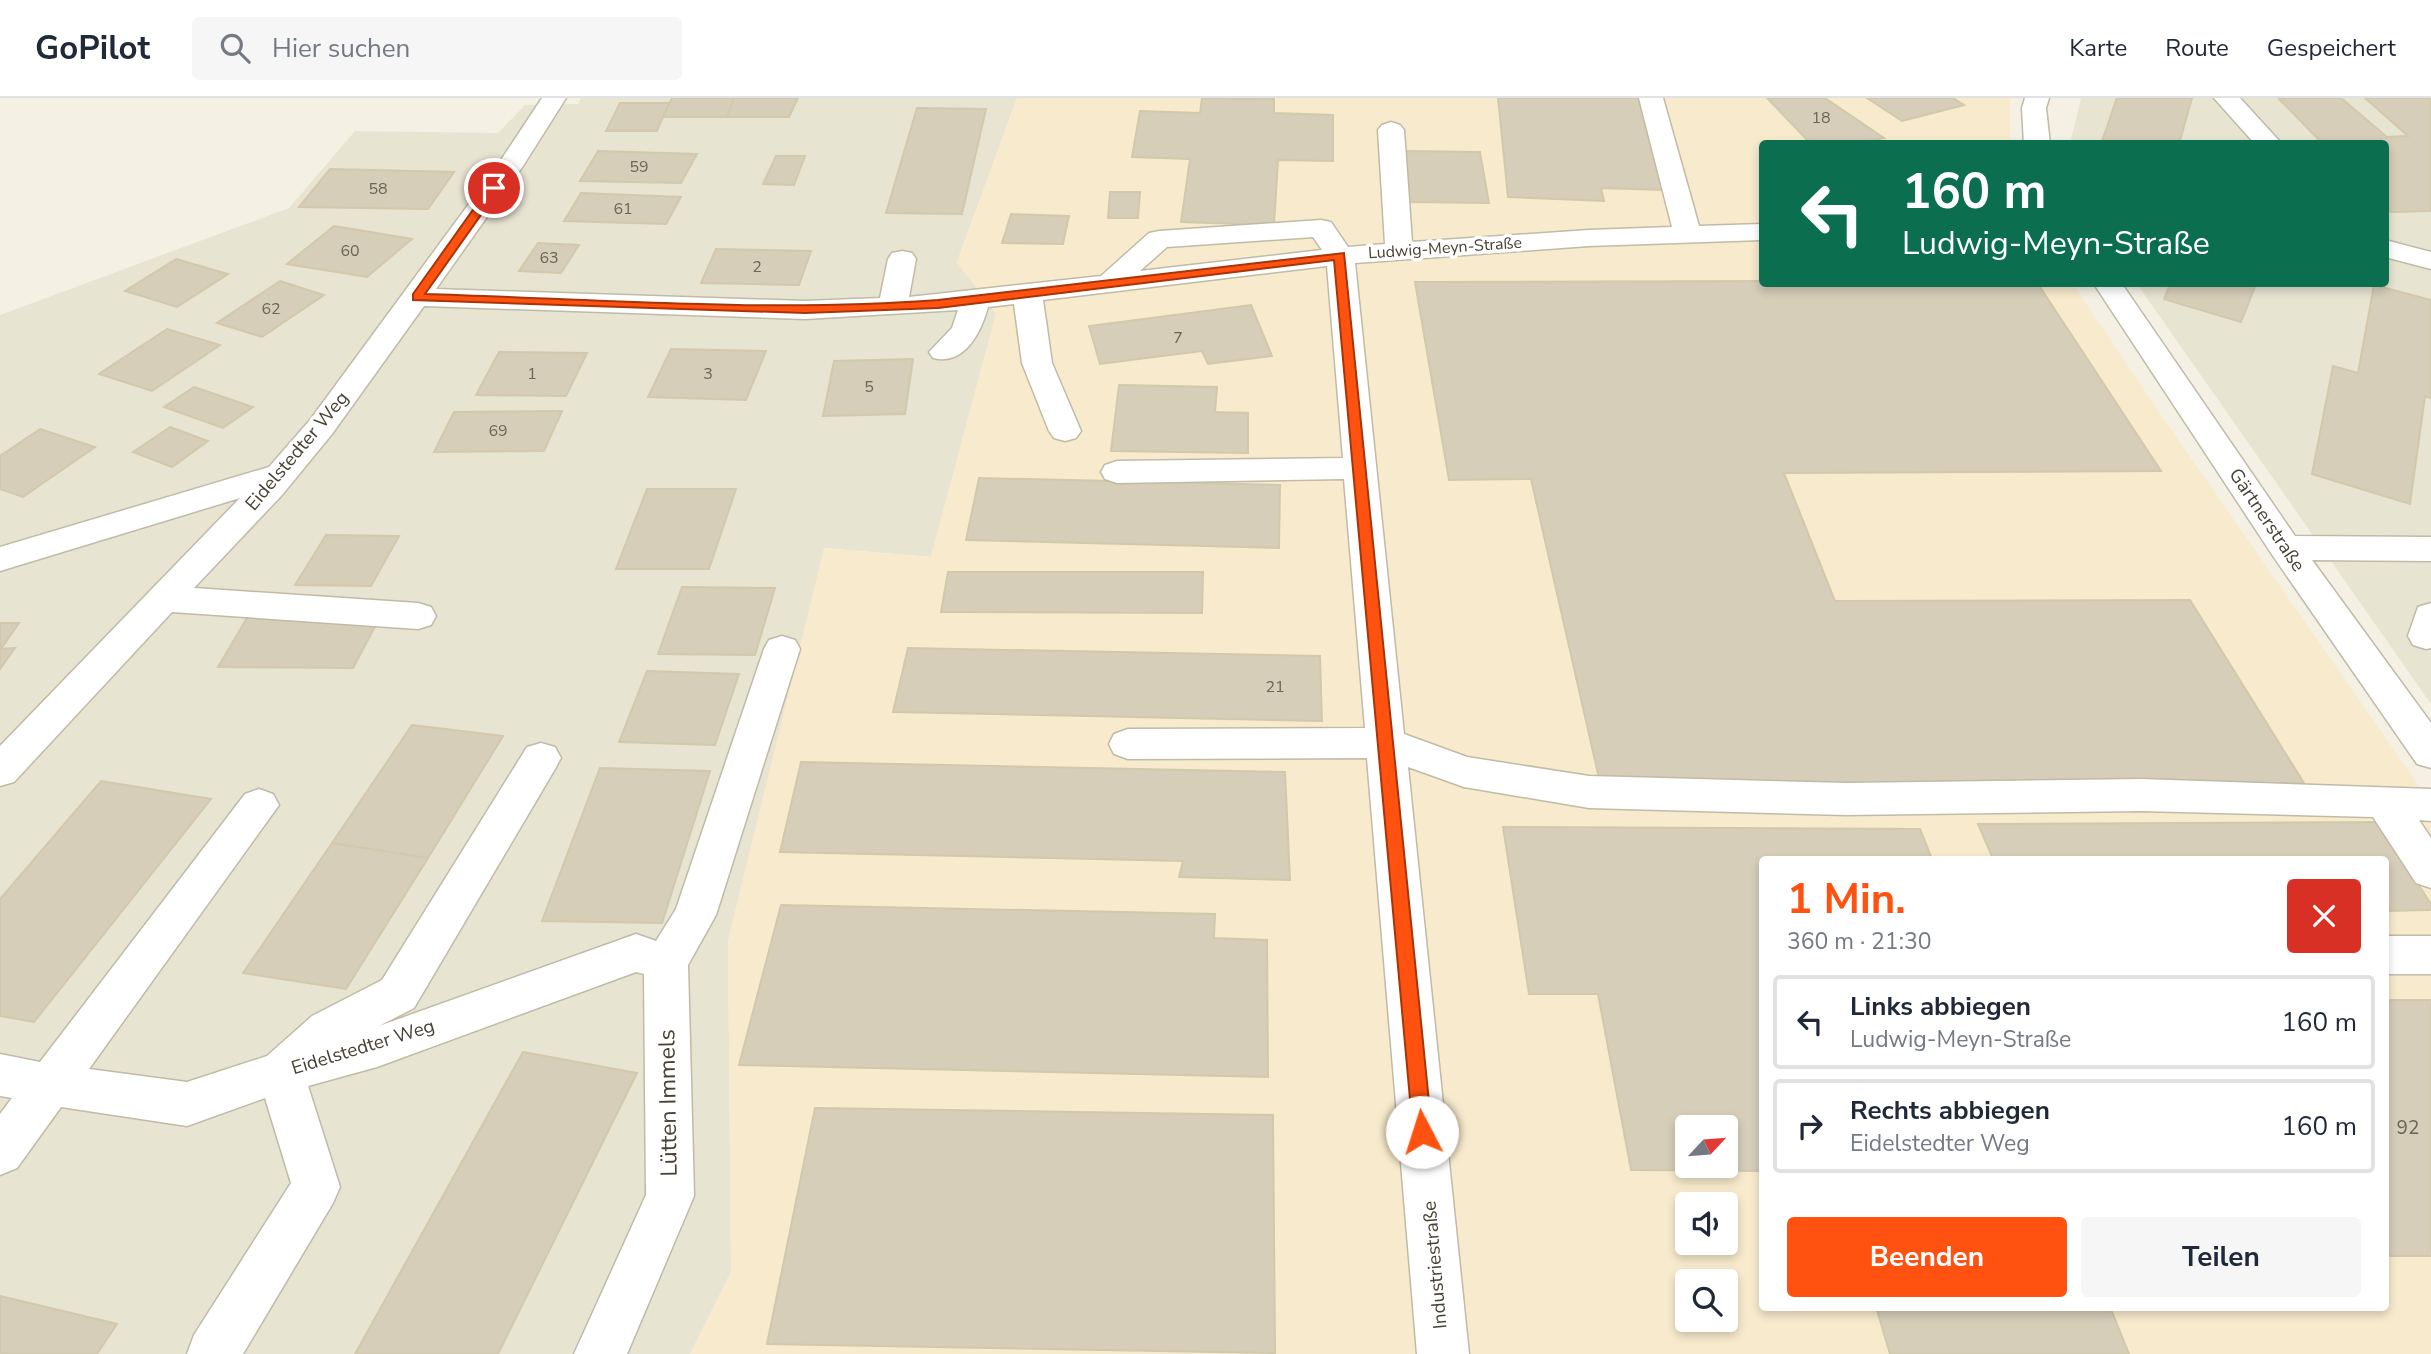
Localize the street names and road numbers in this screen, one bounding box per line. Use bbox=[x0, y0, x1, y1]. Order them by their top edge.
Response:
street label: Ludwig-Meyn-Straße bbox=[1367, 232, 1523, 264]
street label: Eidelstedter Weg bbox=[239, 386, 355, 516]
street label: Gärtnerstraße bbox=[2223, 463, 2311, 577]
street label: Eidelstedter Weg bbox=[288, 1013, 438, 1081]
street label: Lütten Immels bbox=[651, 1029, 685, 1177]
street label: Industriestraße bbox=[1416, 1200, 1454, 1330]

